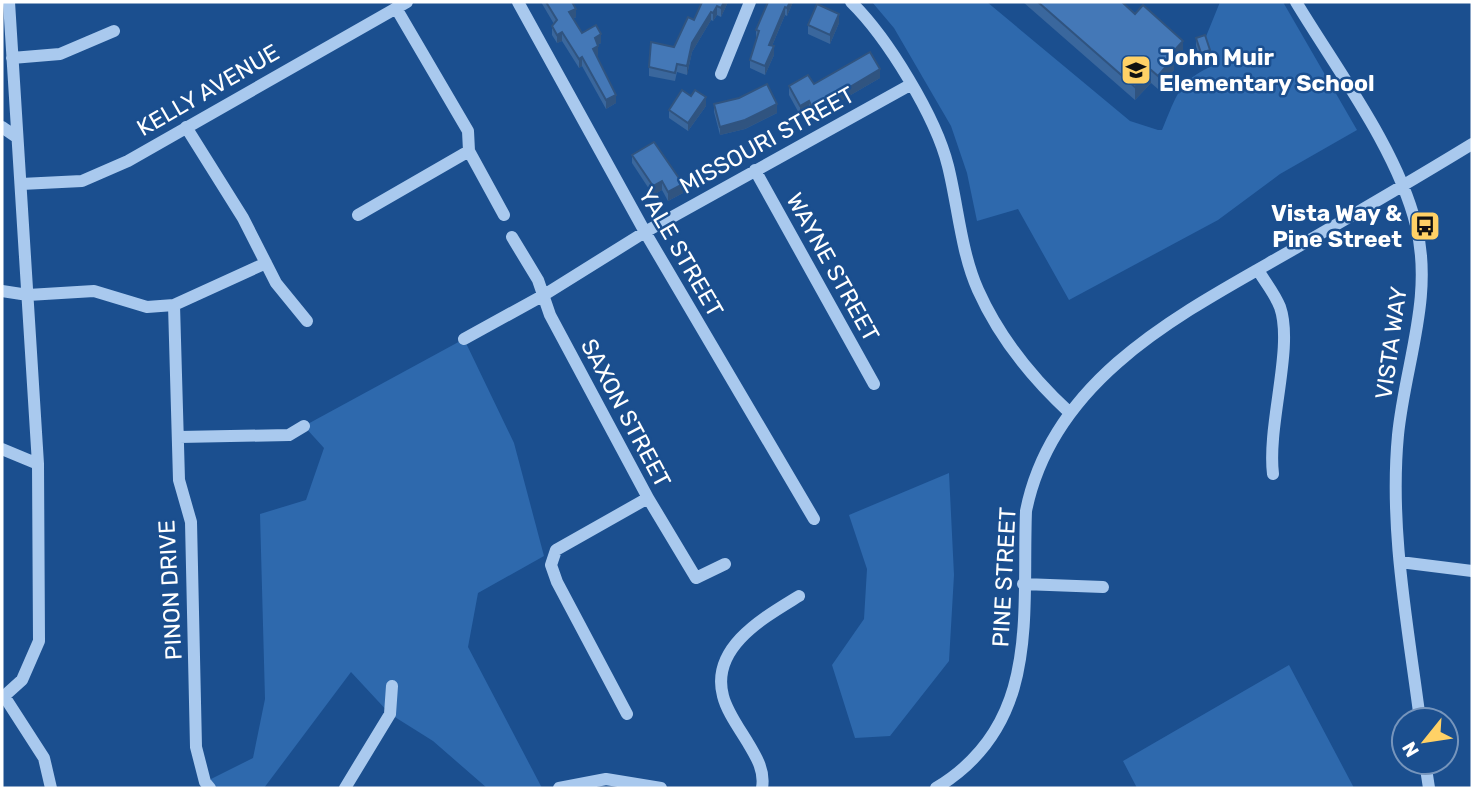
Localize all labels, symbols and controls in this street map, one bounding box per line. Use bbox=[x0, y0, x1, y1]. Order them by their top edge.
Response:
street label: KELLY AVENUE bbox=[132, 38, 284, 142]
place label: John Muir Elementary School bbox=[1159, 43, 1375, 97]
school or university icon: John Muir Elementary School bbox=[1119, 53, 1153, 87]
street label: MISSOURI STREET bbox=[675, 80, 859, 200]
street label: YALE STREET bbox=[633, 182, 729, 322]
street label: WAYNE STREET bbox=[781, 188, 885, 346]
place label: Vista Way & Pine Street bbox=[1271, 199, 1402, 253]
bus stop icon: Vista Way & Pine Street bbox=[1408, 209, 1442, 243]
street label: VISTA WAY bbox=[1369, 285, 1413, 401]
street label: SAXON STREET bbox=[575, 334, 677, 492]
street label: PINE STREET bbox=[986, 506, 1022, 648]
street label: PINON DRIVE bbox=[152, 519, 188, 661]
north arrow bbox=[1390, 706, 1460, 776]
text: N bbox=[1397, 738, 1424, 761]

